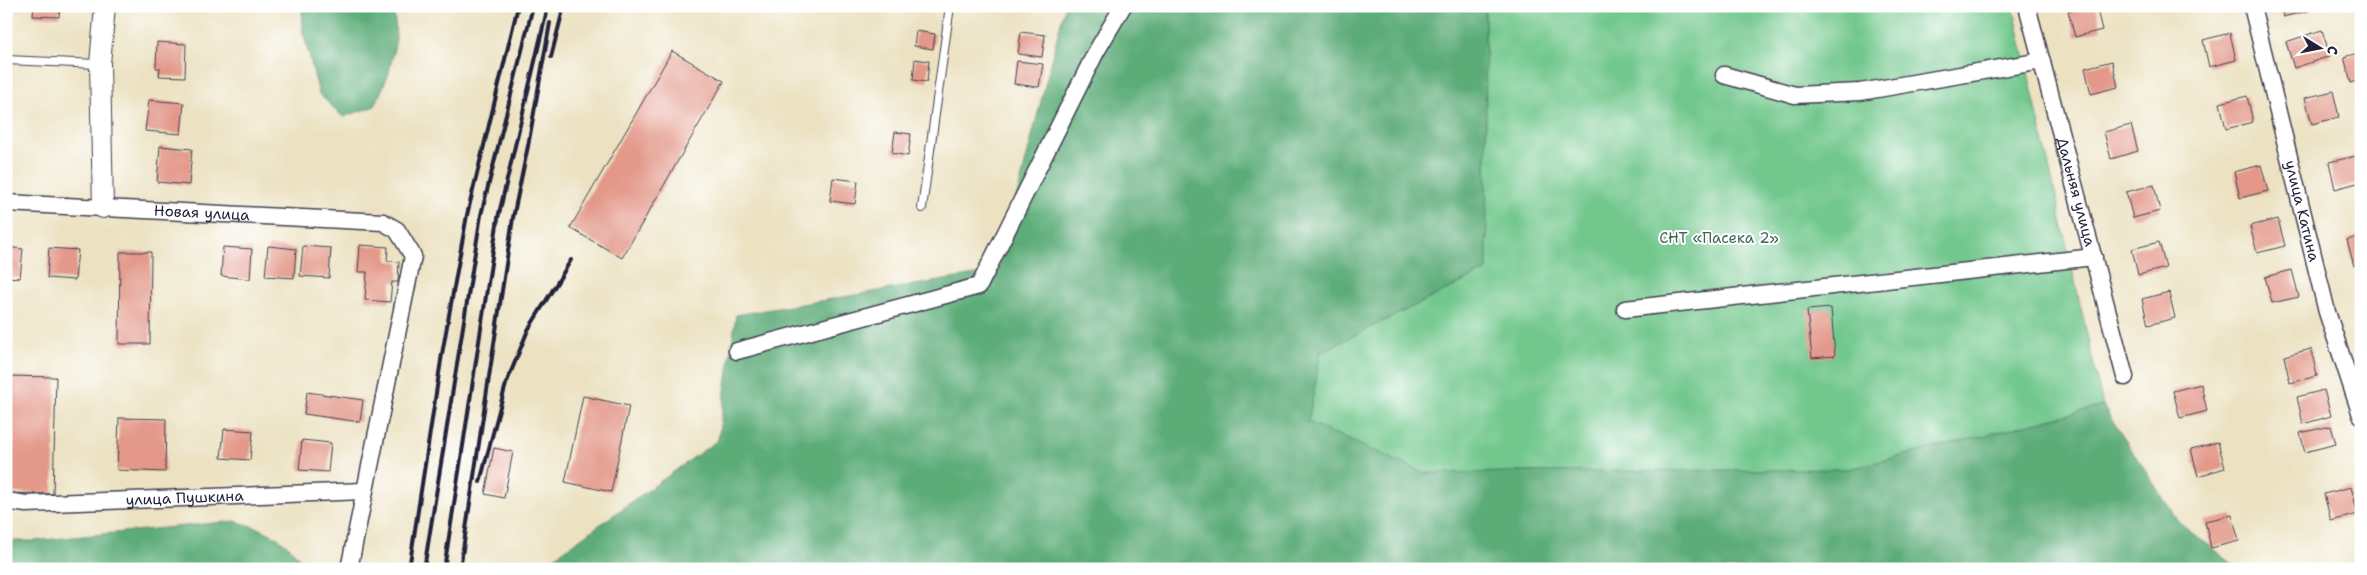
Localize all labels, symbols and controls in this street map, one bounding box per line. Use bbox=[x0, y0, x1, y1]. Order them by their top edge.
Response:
north arrow bbox=[2294, 22, 2344, 72]
text: С bbox=[2323, 44, 2342, 56]
street label: Дальняя улица bbox=[2052, 135, 2100, 249]
street label: улица Катина bbox=[2280, 158, 2324, 264]
street label: Новая улица bbox=[153, 200, 251, 225]
park label: СНТ «Пасека 2» bbox=[1659, 228, 1779, 248]
street label: улица Пушкина bbox=[125, 486, 245, 510]

